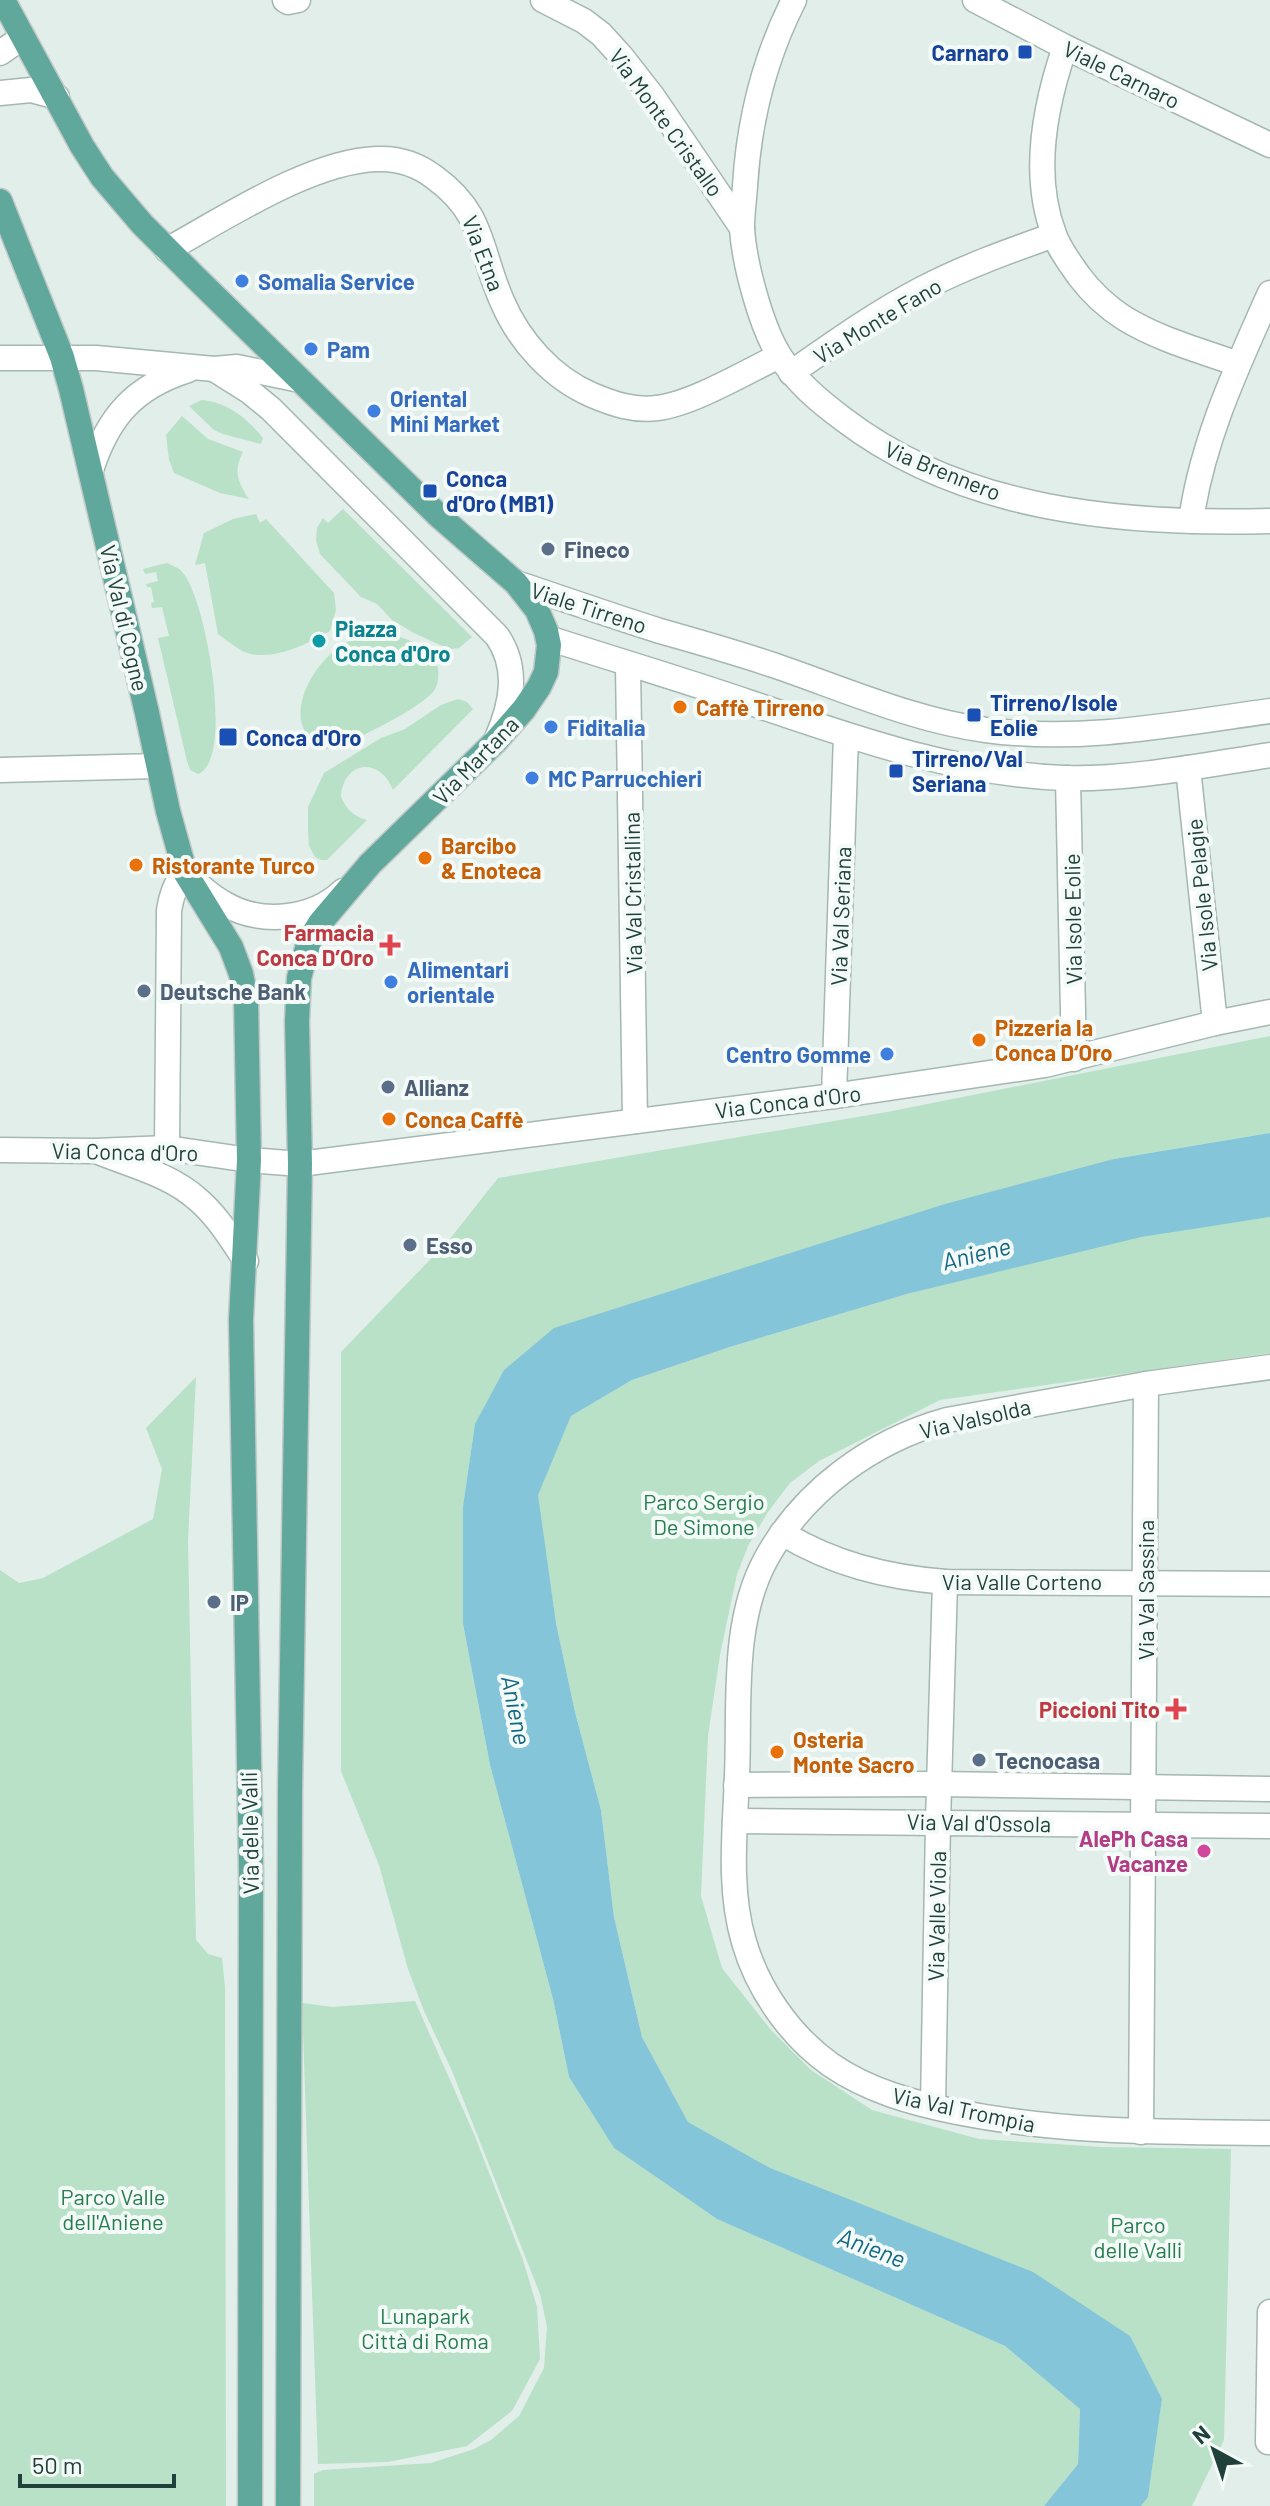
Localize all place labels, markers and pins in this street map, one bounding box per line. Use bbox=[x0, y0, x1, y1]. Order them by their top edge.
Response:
place label: Carnaro bbox=[932, 39, 1009, 65]
marker: Carnaro bbox=[1016, 43, 1034, 61]
place label: Somalia Service bbox=[258, 268, 415, 294]
marker: Somalia Service bbox=[233, 272, 251, 290]
place label: Pam bbox=[327, 336, 370, 362]
marker: Pam bbox=[302, 340, 320, 358]
place label: Oriental Mini Market bbox=[390, 385, 500, 436]
marker: Oriental Mini Market bbox=[365, 402, 383, 420]
place label: Conca d'Oro (MB1) bbox=[446, 465, 553, 516]
marker: Conca d'Oro (MB1) bbox=[421, 482, 439, 500]
place label: Fineco bbox=[564, 536, 630, 562]
marker: Fineco bbox=[539, 540, 557, 558]
place label: Piazza Conca d'Oro bbox=[335, 615, 451, 666]
marker: Piazza Conca d'Oro bbox=[310, 632, 328, 650]
place label: Tirreno/Isole Eolie bbox=[990, 689, 1118, 740]
place label: Caffè Tirreno bbox=[696, 694, 825, 720]
marker: Caffè Tirreno bbox=[671, 698, 689, 716]
marker: Tirreno/Isole Eolie bbox=[965, 706, 983, 724]
place label: Fiditalia bbox=[567, 714, 646, 740]
marker: Fiditalia bbox=[542, 718, 560, 736]
place label: Conca d'Oro bbox=[246, 724, 362, 750]
marker: Conca d'Oro bbox=[217, 726, 239, 748]
place label: Tirreno/Val Seriana bbox=[912, 745, 1023, 796]
marker: Tirreno/Val Seriana bbox=[887, 762, 905, 780]
place label: MC Parrucchieri bbox=[548, 765, 702, 791]
marker: MC Parrucchieri bbox=[523, 769, 541, 787]
place label: Barcibo & Enoteca bbox=[441, 832, 541, 883]
marker: Barcibo & Enoteca bbox=[416, 849, 434, 867]
place label: Ristorante Turco bbox=[152, 852, 315, 878]
marker: Ristorante Turco bbox=[127, 856, 145, 874]
place label: Farmacia Conca D’Oro bbox=[256, 919, 374, 970]
marker: Farmacia Conca D’Oro bbox=[381, 936, 399, 954]
place label: Alimentari orientale bbox=[407, 956, 509, 1007]
marker: Alimentari orientale bbox=[382, 973, 400, 991]
place label: Deutsche Bank bbox=[160, 978, 306, 1004]
marker: Deutsche Bank bbox=[135, 982, 153, 1000]
place label: Pizzeria la Conca D‘Oro bbox=[995, 1014, 1113, 1065]
marker: Pizzeria la Conca D‘Oro bbox=[970, 1031, 988, 1049]
place label: Centro Gomme bbox=[726, 1041, 871, 1067]
marker: Centro Gomme bbox=[878, 1045, 896, 1063]
place label: Allianz bbox=[404, 1074, 469, 1100]
marker: Allianz bbox=[379, 1078, 397, 1096]
place label: Conca Caffè bbox=[405, 1106, 523, 1132]
marker: Conca Caffè bbox=[380, 1110, 398, 1128]
place label: Esso bbox=[426, 1232, 473, 1258]
marker: Esso bbox=[401, 1236, 419, 1254]
place label: IP bbox=[230, 1589, 249, 1615]
marker: IP bbox=[205, 1593, 223, 1611]
place label: Piccioni Tito bbox=[1039, 1696, 1160, 1722]
marker: Piccioni Tito bbox=[1167, 1700, 1185, 1718]
place label: Osteria Monte Sacro bbox=[793, 1726, 914, 1777]
marker: Osteria Monte Sacro bbox=[768, 1743, 786, 1761]
place label: Tecnocasa bbox=[995, 1747, 1100, 1773]
marker: Tecnocasa bbox=[970, 1751, 988, 1769]
place label: AlePh Casa Vacanze bbox=[1079, 1825, 1188, 1876]
marker: AlePh Casa Vacanze bbox=[1195, 1842, 1213, 1860]

